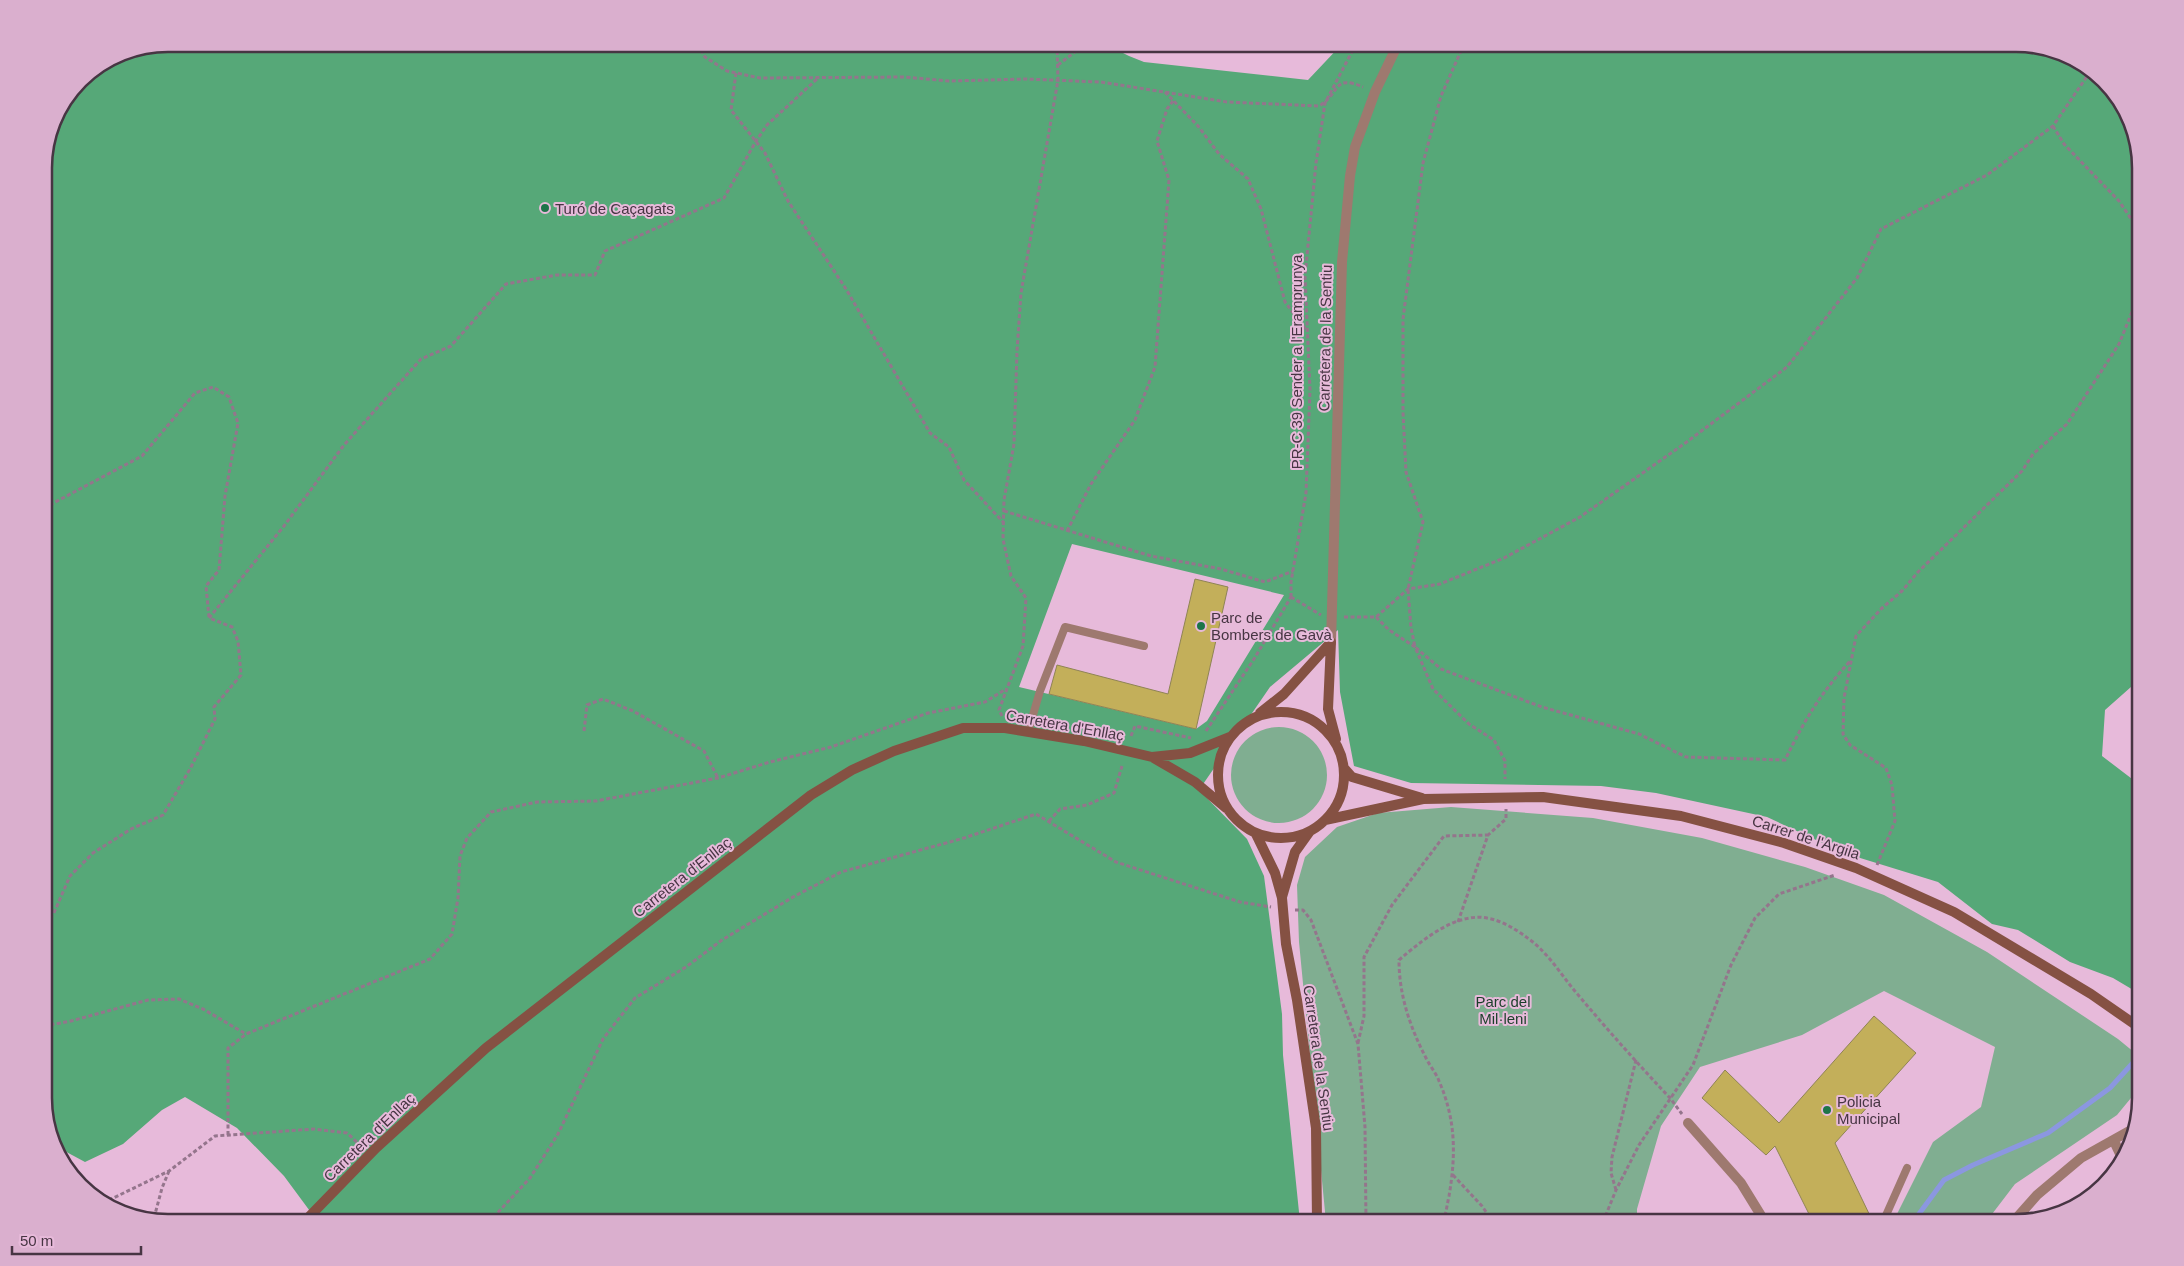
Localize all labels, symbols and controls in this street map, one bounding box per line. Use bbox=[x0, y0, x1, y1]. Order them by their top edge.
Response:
place label: Turó de Caçagats bbox=[555, 200, 674, 217]
marker: Turó de Caçagats bbox=[539, 202, 551, 214]
street label: PR-C 39 Sender a l'Eramprunya bbox=[1288, 254, 1305, 469]
street label: Carretera de la Sentiu bbox=[1315, 264, 1335, 412]
place label: Parc de Bombers de Gavà bbox=[1211, 609, 1333, 643]
marker: Parc de Bombers de Gavà bbox=[1195, 620, 1207, 632]
street label: Carretera d'Enllaç bbox=[1005, 706, 1126, 744]
street label: Carrer de l'Argila bbox=[1750, 812, 1863, 863]
street label: Carretera d'Enllaç bbox=[630, 833, 735, 921]
street label: Carretera de la Sentiu bbox=[1300, 984, 1338, 1132]
park label: Parc del Mil·leni bbox=[1475, 993, 1531, 1027]
street label: Carretera d'Enllaç bbox=[320, 1089, 418, 1185]
place label: Policia Municipal bbox=[1837, 1093, 1900, 1127]
marker: Policia Municipal bbox=[1821, 1104, 1833, 1116]
scale bar bbox=[12, 1224, 141, 1256]
text: 50 m bbox=[20, 1232, 53, 1249]

